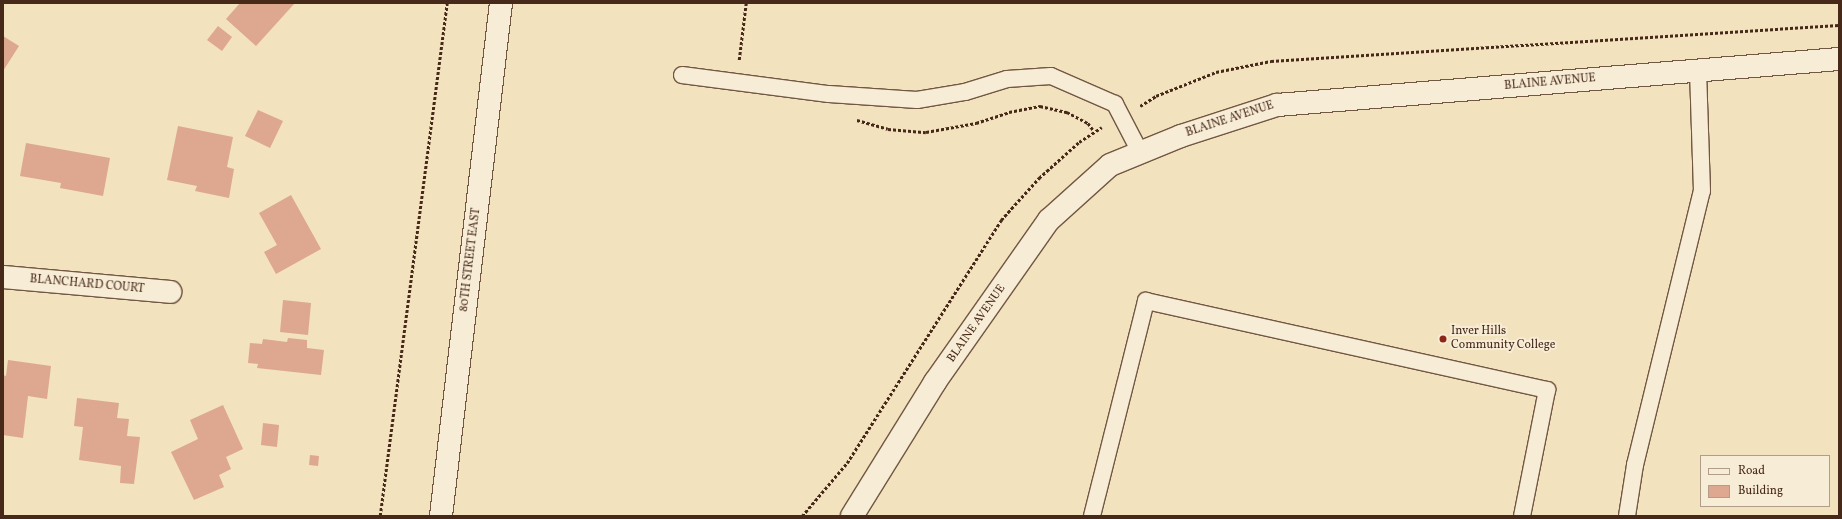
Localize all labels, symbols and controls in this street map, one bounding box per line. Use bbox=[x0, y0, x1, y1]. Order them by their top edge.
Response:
street label: BLAINE AVENUE bbox=[1504, 72, 1596, 94]
street label: BLAINE AVENUE bbox=[1184, 99, 1276, 141]
street label: 80TH STREET EAST bbox=[457, 207, 485, 313]
street label: BLANCHARD COURT bbox=[29, 273, 145, 297]
street label: BLAINE AVENUE bbox=[945, 282, 1009, 366]
place label: Inver Hills Community College bbox=[1451, 325, 1556, 353]
marker: Inver Hills Community College bbox=[1438, 334, 1448, 344]
legend bbox=[1700, 455, 1830, 507]
text: Road bbox=[1738, 463, 1765, 479]
text: Building bbox=[1738, 483, 1783, 499]

